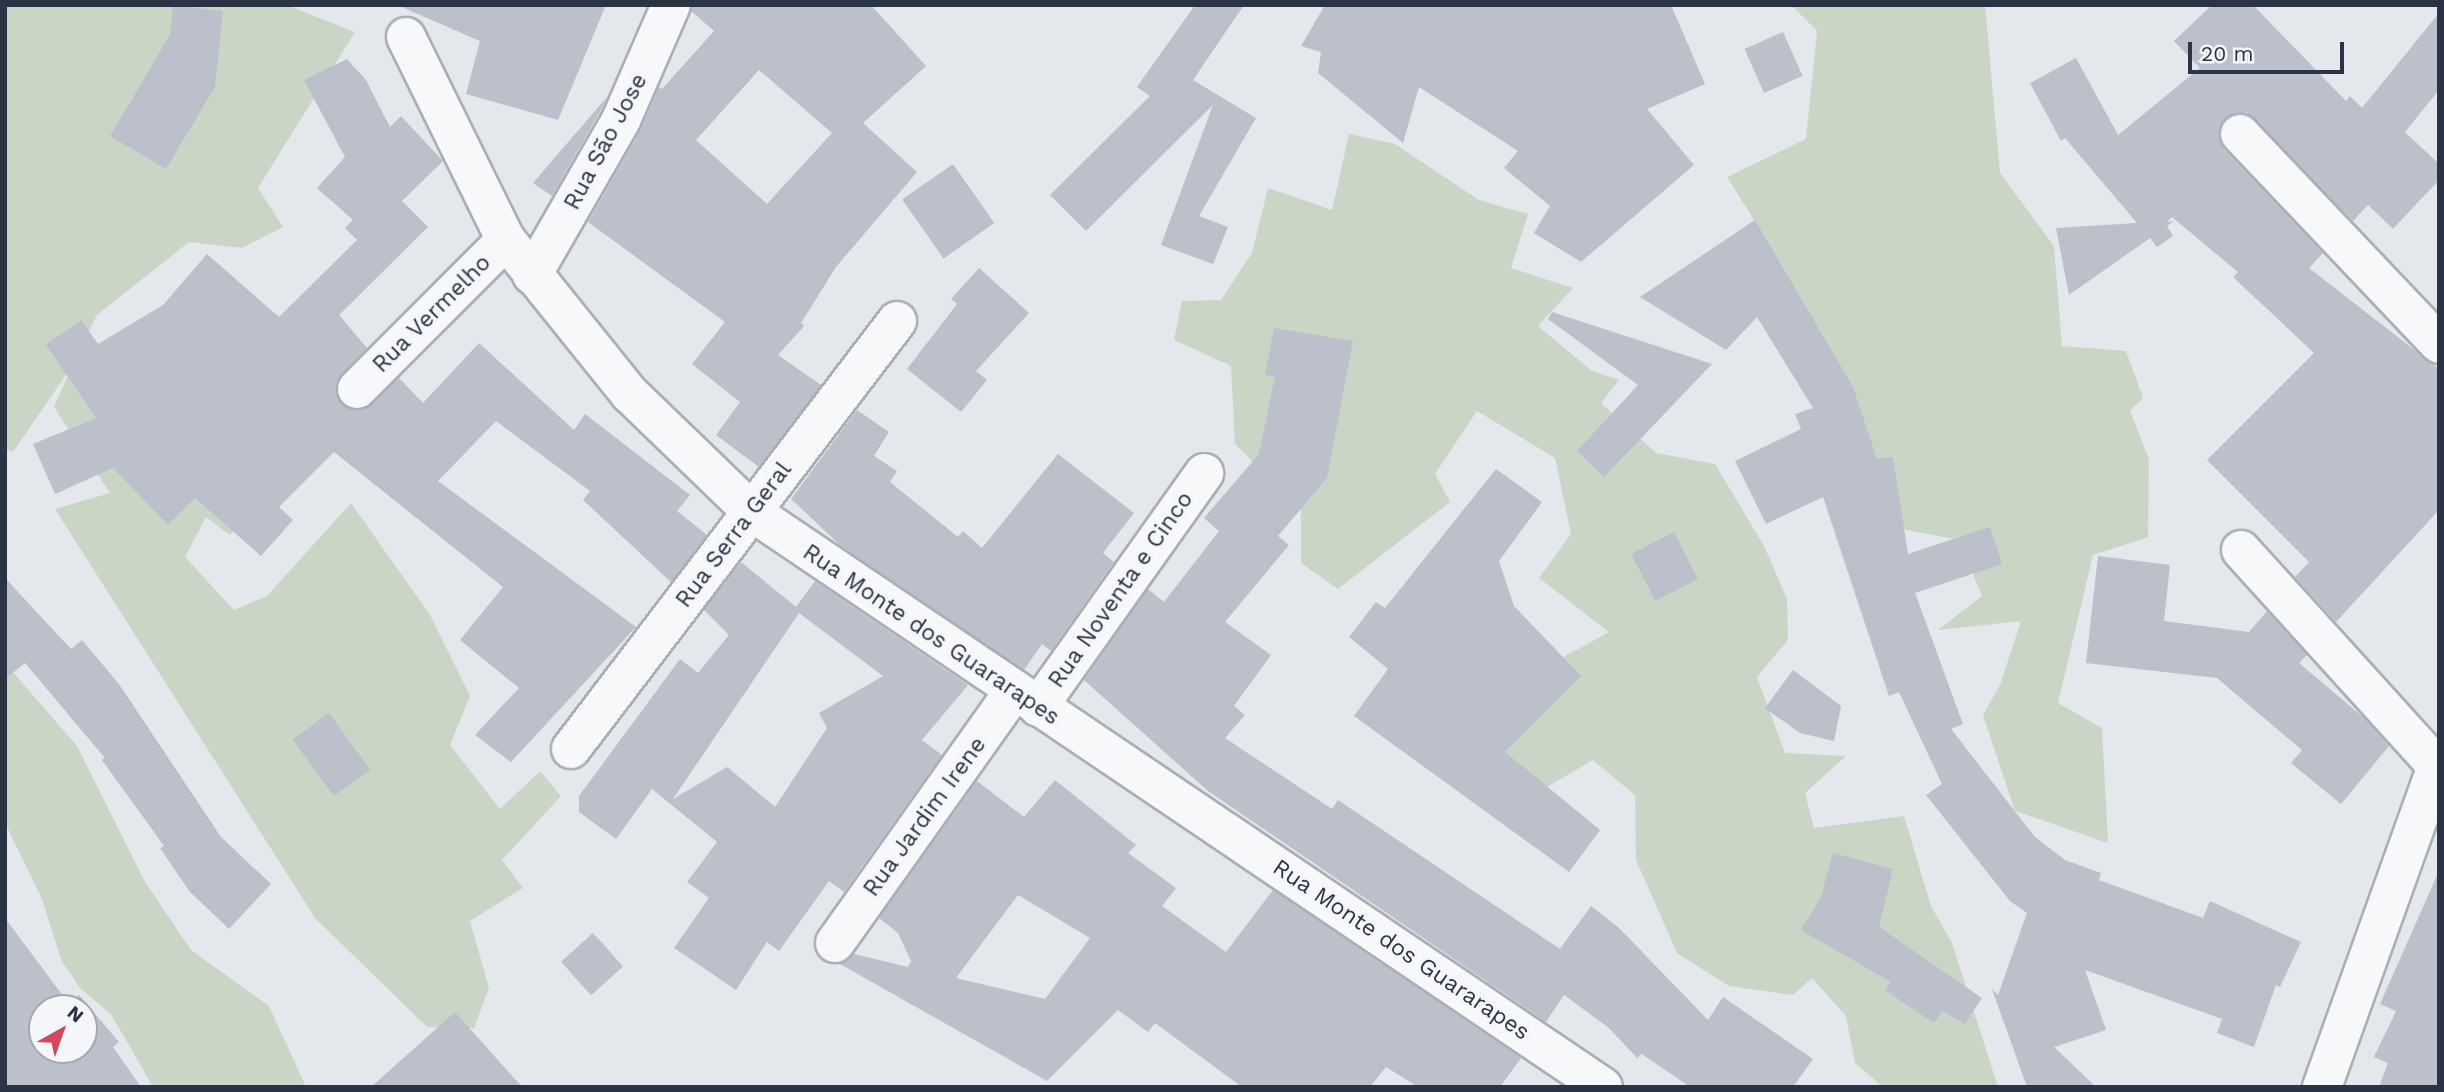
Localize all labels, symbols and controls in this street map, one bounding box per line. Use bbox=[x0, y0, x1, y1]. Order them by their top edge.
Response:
scale bar bbox=[2192, 28, 2348, 72]
text: 20 m bbox=[2201, 41, 2253, 66]
street label: Rua São Jose bbox=[558, 69, 654, 215]
street label: Rua Vermelho bbox=[367, 249, 497, 379]
street label: Rua Serra Geral bbox=[670, 456, 798, 614]
street label: Rua Noventa e Cinco bbox=[1042, 486, 1200, 694]
street label: Rua Monte dos Guararapes bbox=[797, 539, 1065, 731]
street label: Rua Jardim Irene bbox=[858, 731, 992, 903]
street label: Rua Monte dos Guararapes bbox=[1267, 854, 1535, 1046]
north arrow bbox=[28, 994, 98, 1064]
text: N bbox=[63, 1001, 88, 1027]

